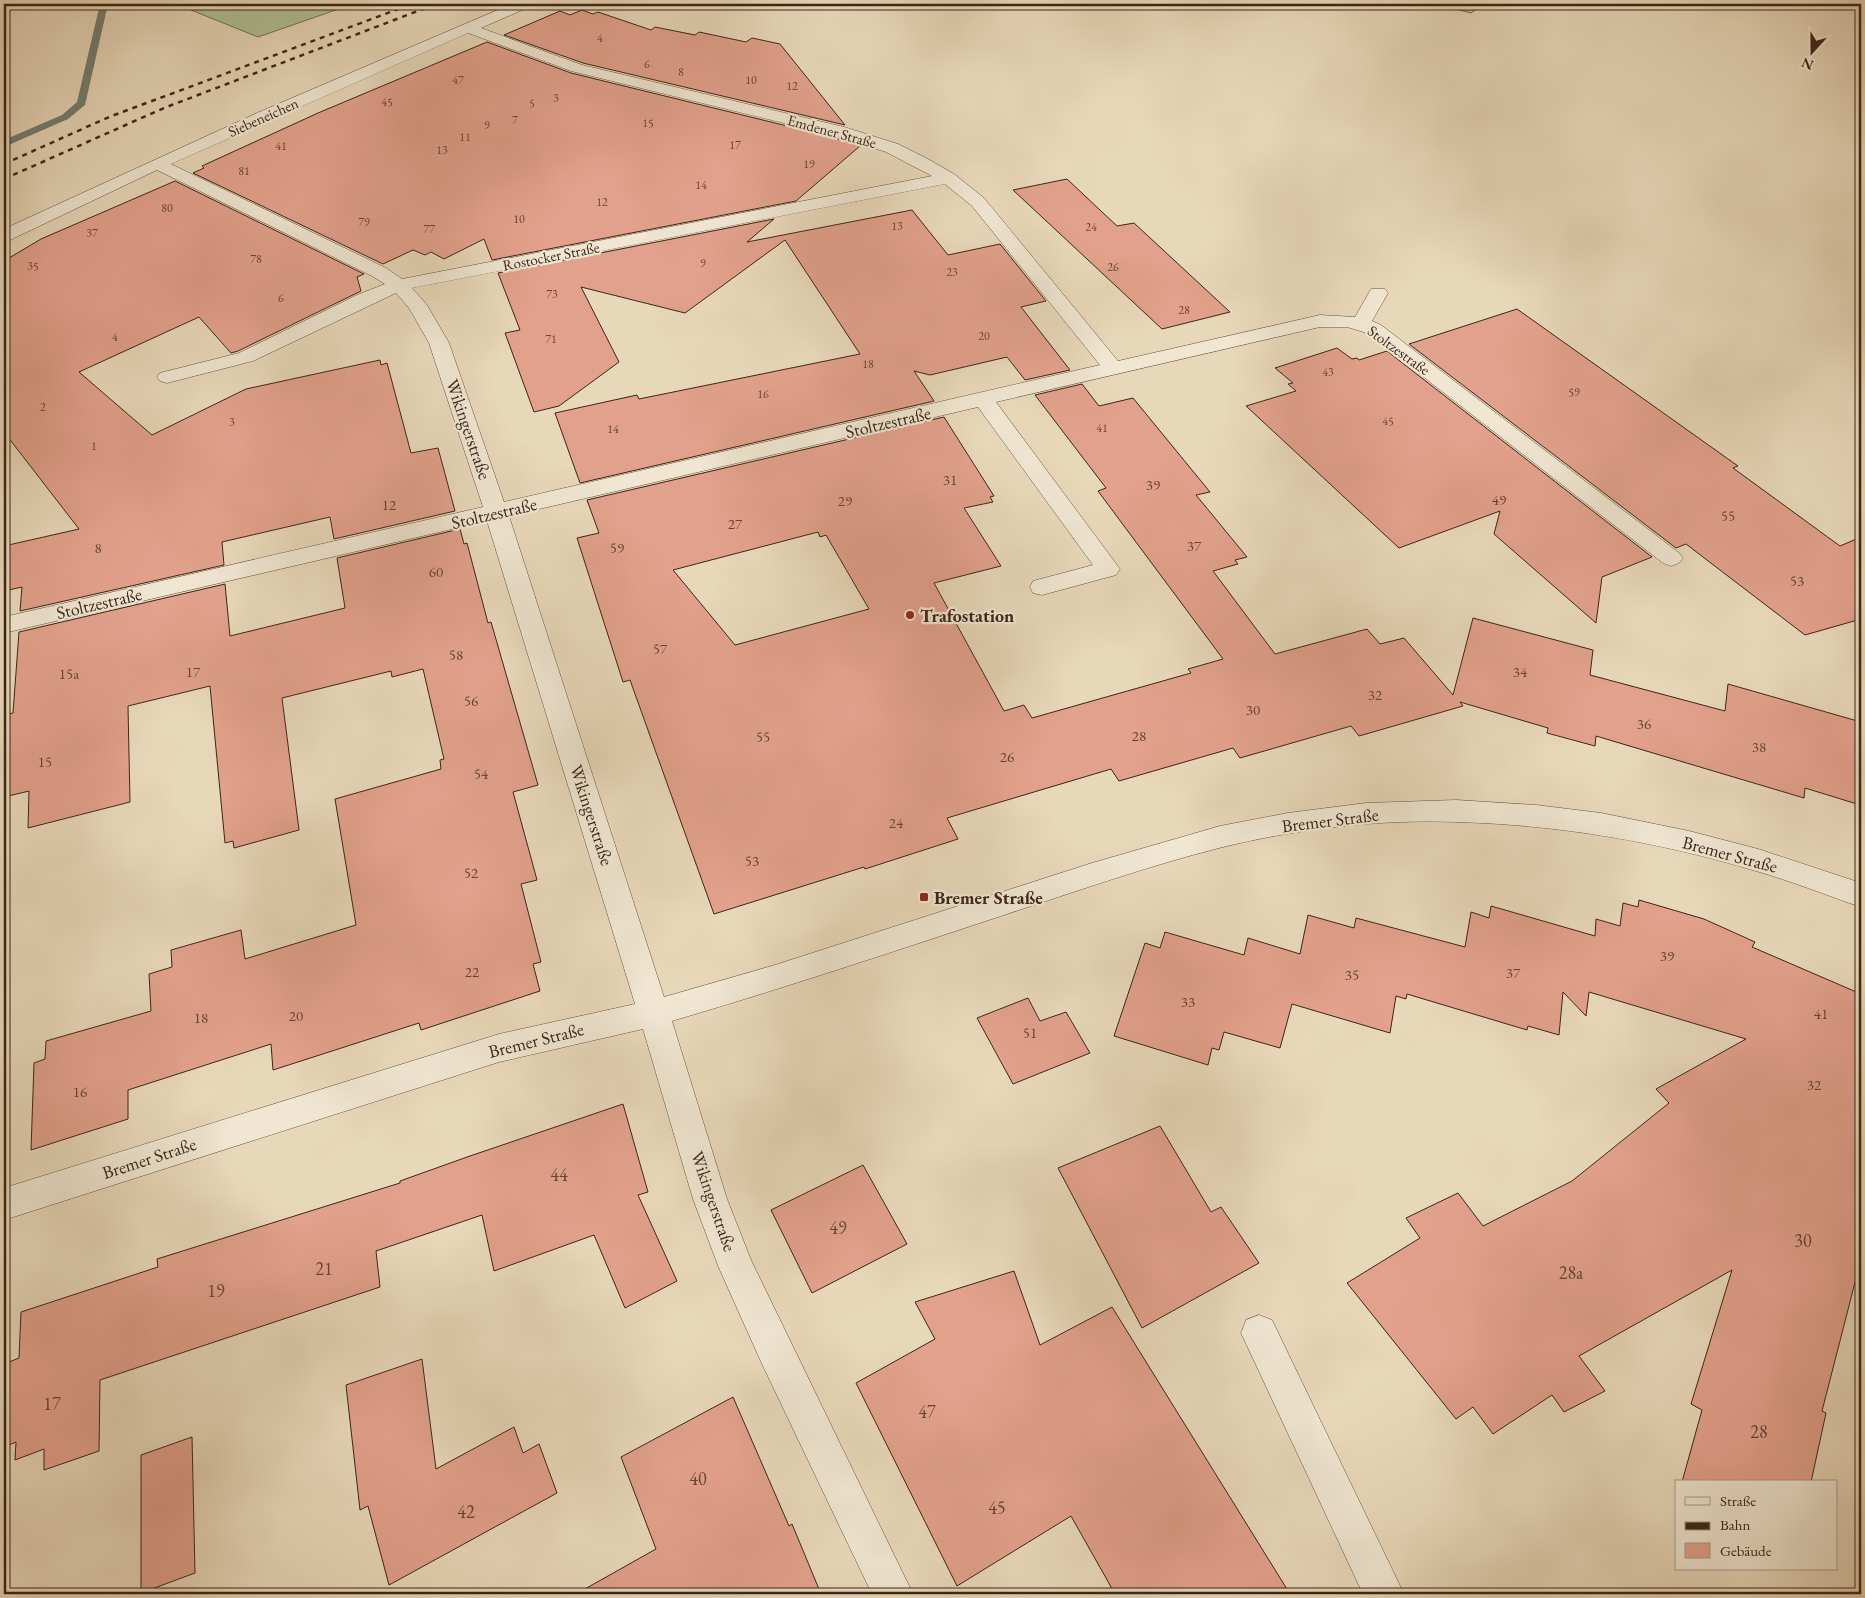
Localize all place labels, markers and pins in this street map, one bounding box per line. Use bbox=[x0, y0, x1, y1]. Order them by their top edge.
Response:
place label: Trafostation bbox=[920, 604, 1014, 627]
marker: Trafostation bbox=[904, 609, 916, 621]
place label: Bremer Straße bbox=[934, 886, 1043, 909]
marker: Bremer Straße bbox=[918, 891, 930, 903]

